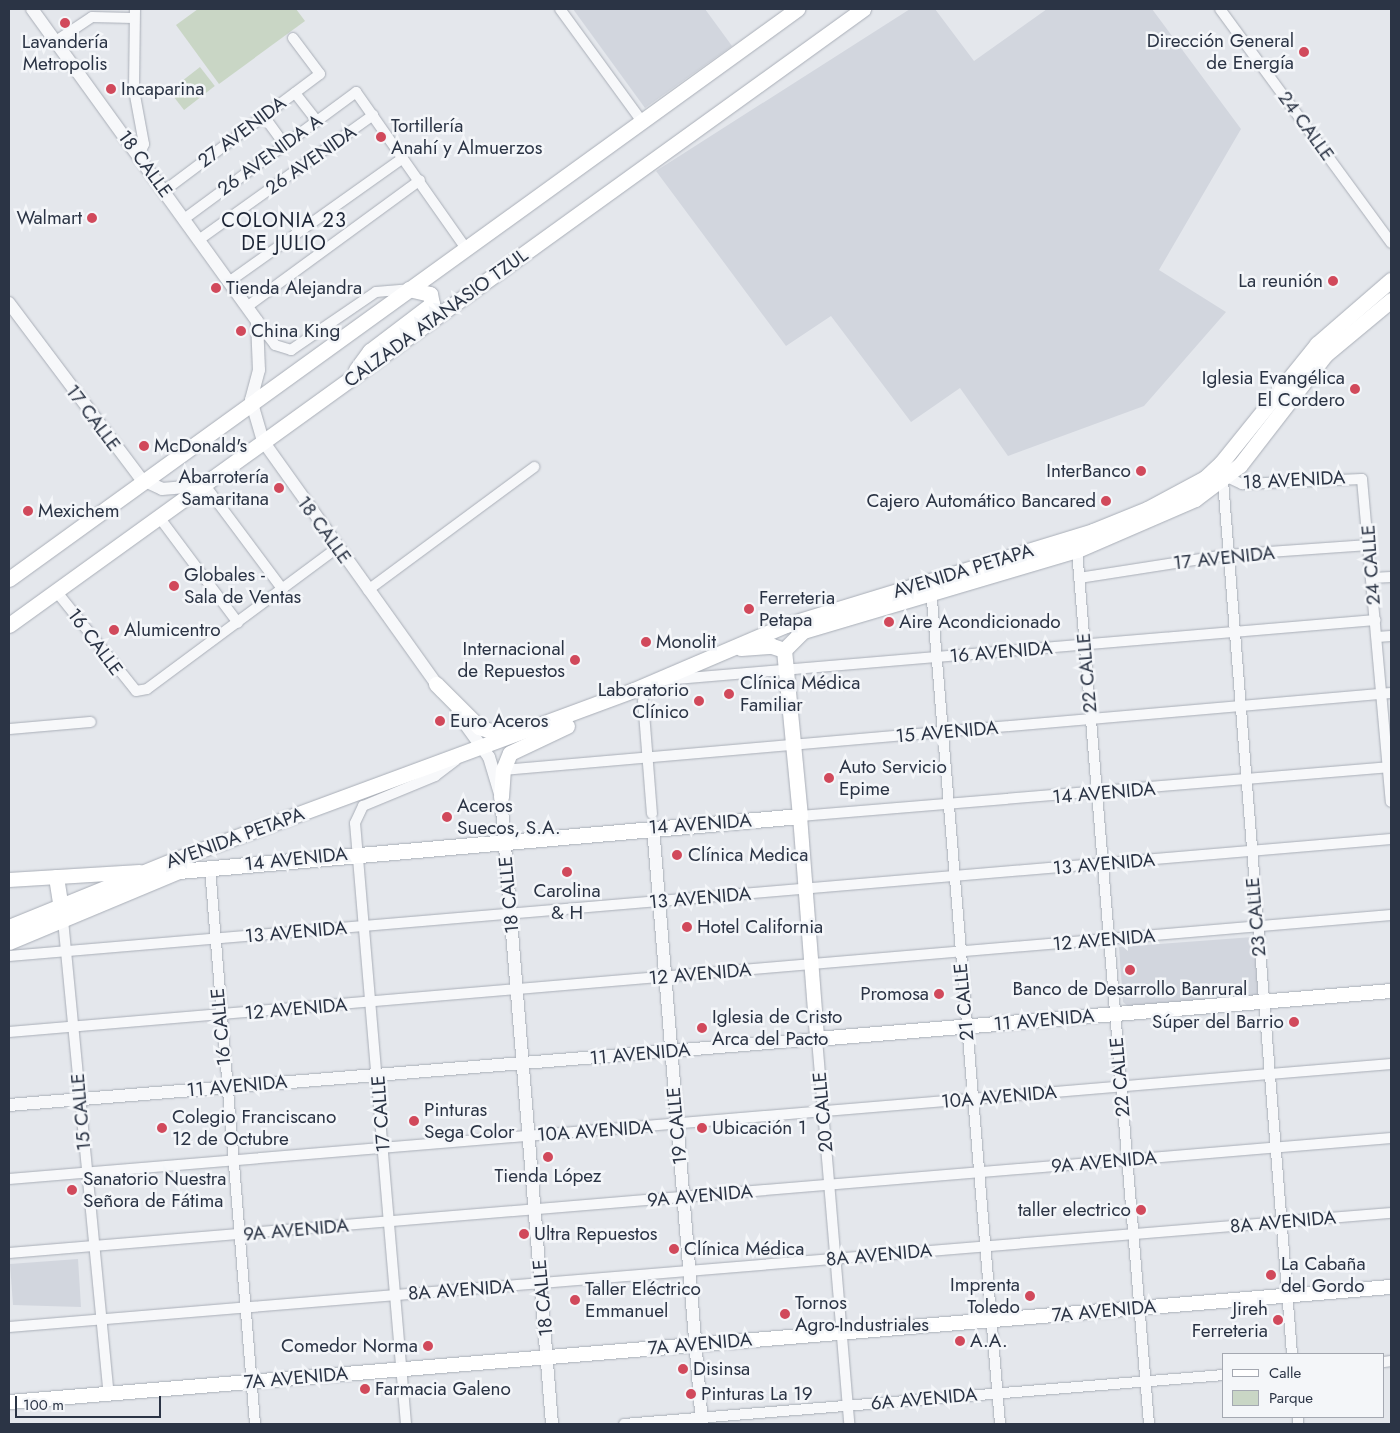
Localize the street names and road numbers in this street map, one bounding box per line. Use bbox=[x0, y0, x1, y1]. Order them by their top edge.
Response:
street label: 24 CALLE bbox=[1273, 87, 1339, 165]
street label: 27 AVENIDA bbox=[193, 91, 291, 173]
street label: 26 AVENIDA A bbox=[213, 109, 327, 201]
street label: 26 AVENIDA bbox=[261, 120, 361, 200]
street label: 18 CALLE bbox=[113, 126, 177, 202]
street label: CALZADA ATANASIO TZUL bbox=[340, 244, 532, 392]
street label: 17 CALLE bbox=[61, 380, 125, 456]
street label: 18 AVENIDA bbox=[1242, 466, 1346, 494]
street label: 18 CALLE bbox=[292, 492, 356, 568]
street label: 24 CALLE bbox=[1357, 524, 1385, 606]
street label: AVENIDA PETAPA bbox=[890, 539, 1036, 603]
street label: 17 AVENIDA bbox=[1172, 541, 1276, 575]
street label: 16 CALLE bbox=[62, 604, 128, 680]
street label: 22 CALLE bbox=[1072, 632, 1102, 714]
street label: 16 AVENIDA bbox=[949, 636, 1053, 668]
street label: 15 AVENIDA bbox=[895, 716, 999, 748]
street label: 14 AVENIDA bbox=[1052, 777, 1156, 809]
street label: AVENIDA PETAPA bbox=[163, 802, 307, 874]
street label: 14 AVENIDA bbox=[648, 809, 752, 839]
street label: 14 AVENIDA bbox=[243, 842, 349, 876]
street label: 13 AVENIDA bbox=[1052, 848, 1156, 880]
street label: 18 CALLE bbox=[494, 855, 524, 935]
street label: 23 CALLE bbox=[1241, 876, 1271, 958]
street label: 13 AVENIDA bbox=[648, 882, 752, 914]
street label: 13 AVENIDA bbox=[244, 916, 348, 948]
street label: 12 AVENIDA bbox=[1052, 924, 1156, 956]
street label: 12 AVENIDA bbox=[648, 958, 752, 990]
street label: 21 CALLE bbox=[949, 962, 979, 1042]
street label: 16 CALLE bbox=[206, 987, 236, 1067]
street label: 12 AVENIDA bbox=[244, 993, 348, 1025]
street label: 11 AVENIDA bbox=[993, 1004, 1095, 1036]
street label: 22 CALLE bbox=[1105, 1036, 1135, 1118]
street label: 11 AVENIDA bbox=[589, 1038, 691, 1070]
street label: 11 AVENIDA bbox=[186, 1070, 288, 1102]
street label: 20 CALLE bbox=[808, 1071, 838, 1153]
street label: 15 CALLE bbox=[66, 1072, 96, 1152]
street label: 17 CALLE bbox=[367, 1075, 395, 1153]
street label: 10A AVENIDA bbox=[940, 1081, 1058, 1113]
street label: 19 CALLE bbox=[662, 1086, 692, 1166]
street label: 10A AVENIDA bbox=[536, 1116, 654, 1146]
street label: 9A AVENIDA bbox=[1050, 1146, 1158, 1178]
street label: 9A AVENIDA bbox=[646, 1180, 754, 1212]
street label: 8A AVENIDA bbox=[1229, 1206, 1337, 1238]
street label: 9A AVENIDA bbox=[242, 1214, 350, 1246]
street label: 8A AVENIDA bbox=[825, 1239, 933, 1271]
street label: 18 CALLE bbox=[528, 1258, 558, 1338]
street label: 8A AVENIDA bbox=[407, 1275, 515, 1305]
street label: 7A AVENIDA bbox=[1051, 1295, 1157, 1327]
street label: 7A AVENIDA bbox=[647, 1328, 753, 1360]
street label: 7A AVENIDA bbox=[243, 1362, 349, 1394]
street label: 6A AVENIDA bbox=[870, 1383, 978, 1415]

